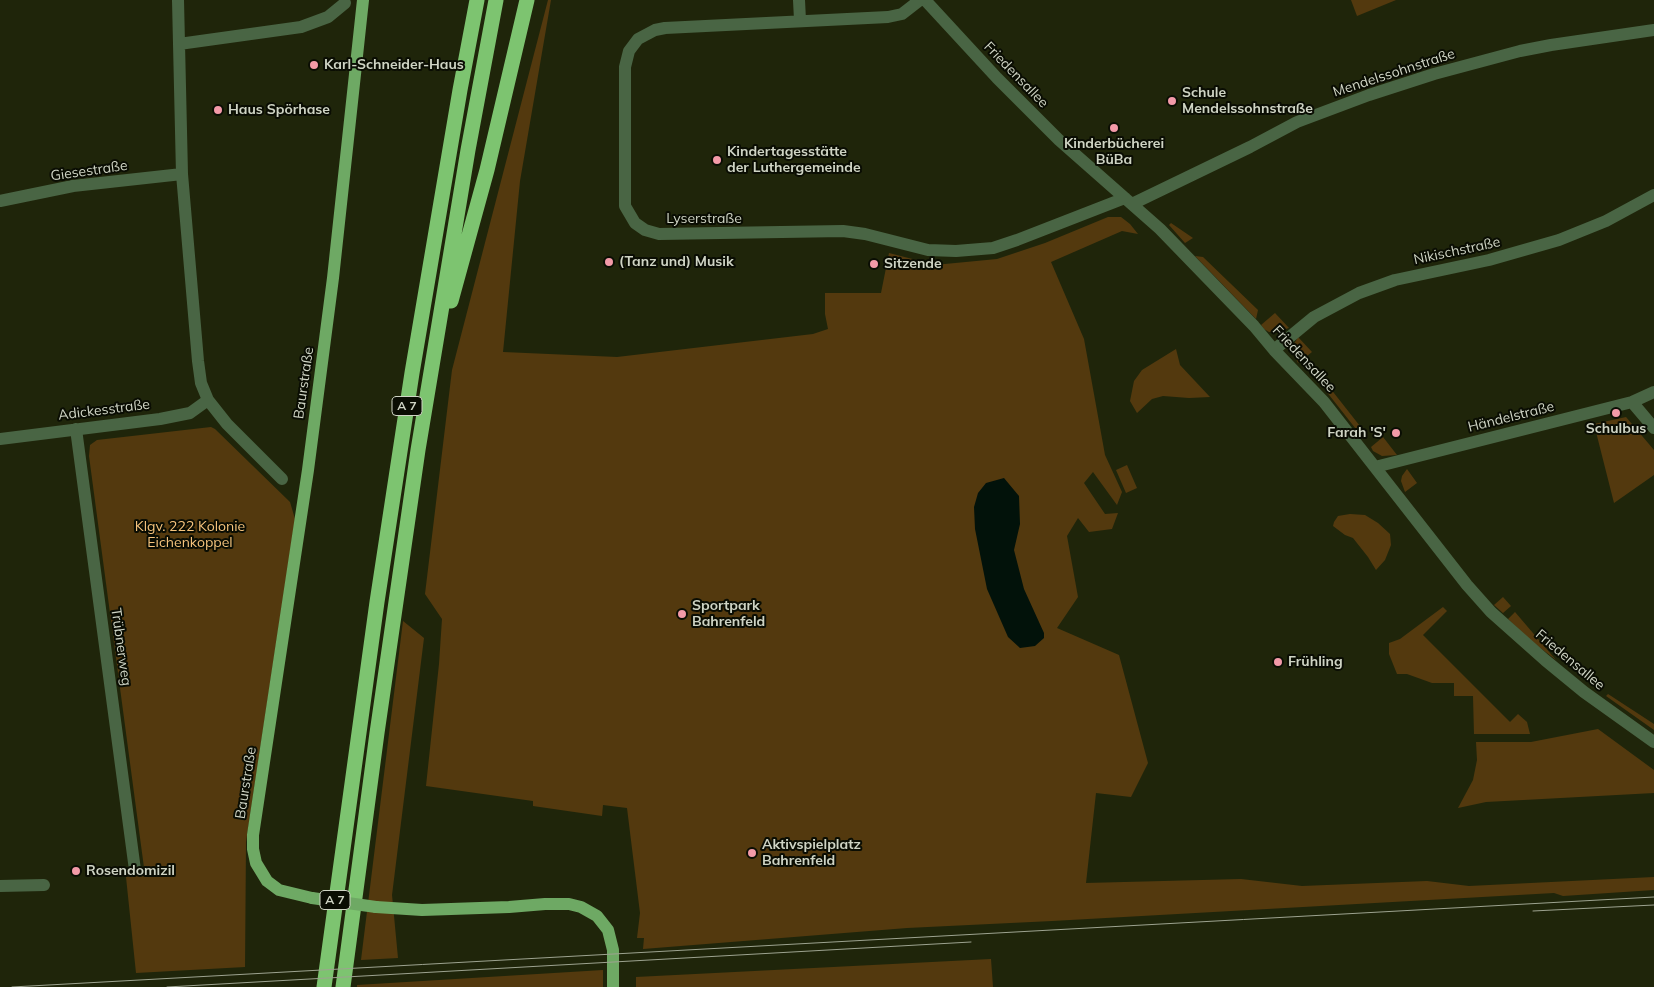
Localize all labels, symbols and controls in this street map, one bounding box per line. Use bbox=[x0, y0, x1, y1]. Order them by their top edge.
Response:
street label: Friedensallee bbox=[980, 39, 1052, 111]
street label: Mendelssohnstraße bbox=[1331, 45, 1457, 101]
place label: Karl-Schneider-Haus bbox=[324, 57, 464, 73]
marker: Karl-Schneider-Haus bbox=[308, 59, 320, 71]
place label: Schule Mendelssohnstraße bbox=[1182, 85, 1313, 118]
marker: Schule Mendelssohnstraße bbox=[1166, 95, 1178, 107]
place label: Haus Spörhase bbox=[228, 102, 330, 118]
marker: Haus Spörhase bbox=[212, 104, 224, 116]
marker: Kinderbücherei BüBa bbox=[1108, 122, 1120, 134]
place label: Kinderbücherei BüBa bbox=[1064, 136, 1164, 168]
place label: Kindertagesstätte der Luthergemeinde bbox=[727, 144, 861, 176]
marker: Kindertagesstätte der Luthergemeinde bbox=[711, 154, 723, 166]
street label: Giesestraße bbox=[49, 157, 129, 185]
street label: Lyserstraße bbox=[666, 211, 742, 227]
street label: Nikischstraße bbox=[1412, 234, 1502, 268]
place label: (Tanz und) Musik bbox=[619, 254, 734, 270]
marker: (Tanz und) Musik bbox=[603, 256, 615, 268]
place label: Sitzende bbox=[884, 256, 942, 272]
marker: Sitzende bbox=[868, 258, 880, 270]
street label: Friedensallee bbox=[1269, 322, 1339, 396]
street label: Baurstraße bbox=[291, 346, 317, 420]
street label: Adickesstraße bbox=[57, 396, 151, 424]
road number: A 7 bbox=[392, 396, 422, 416]
street label: Händelstraße bbox=[1466, 398, 1556, 436]
marker: Schulbus bbox=[1610, 407, 1622, 419]
place label: Schulbus bbox=[1586, 421, 1646, 437]
place label: Farah 'S' bbox=[1327, 425, 1386, 441]
marker: Farah 'S' bbox=[1390, 427, 1402, 439]
park label: Klgv. 222 Kolonie Eichenkoppel bbox=[135, 519, 245, 552]
place label: Sportpark Bahrenfeld bbox=[692, 598, 765, 630]
street label: Trübnerweg bbox=[107, 607, 135, 687]
marker: Sportpark Bahrenfeld bbox=[676, 608, 688, 620]
street label: Friedensallee bbox=[1532, 626, 1608, 694]
place label: Frühling bbox=[1288, 654, 1343, 670]
marker: Frühling bbox=[1272, 656, 1284, 668]
street label: Baurstraße bbox=[232, 746, 260, 820]
place label: Aktivspielplatz Bahrenfeld bbox=[762, 837, 861, 870]
marker: Aktivspielplatz Bahrenfeld bbox=[746, 847, 758, 859]
place label: Rosendomizil bbox=[86, 863, 175, 879]
marker: Rosendomizil bbox=[70, 865, 82, 877]
road number: A 7 bbox=[320, 890, 350, 910]

